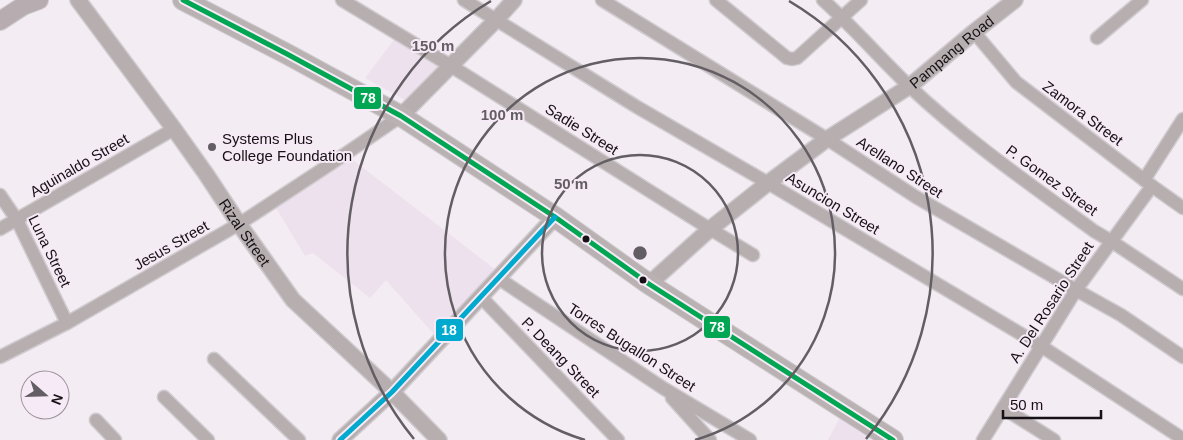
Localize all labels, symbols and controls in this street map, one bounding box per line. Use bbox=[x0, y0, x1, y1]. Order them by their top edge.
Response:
street label: Pampang Road bbox=[906, 12, 997, 91]
text: 150 m bbox=[412, 37, 454, 54]
street label: Zamora Street bbox=[1040, 77, 1127, 149]
line badge: 78 bbox=[353, 86, 382, 110]
text: 78 bbox=[360, 90, 376, 106]
street label: Sadie Street bbox=[542, 100, 622, 159]
text: 100 m bbox=[481, 106, 523, 123]
street label: Aguinaldo Street bbox=[27, 129, 132, 200]
place label: Systems Plus College Foundation bbox=[222, 130, 352, 164]
street label: Arellano Street bbox=[854, 133, 947, 202]
marker: Systems Plus College Foundation bbox=[206, 141, 218, 153]
street label: P. Gomez Street bbox=[1003, 141, 1102, 219]
street label: Asuncion Street bbox=[783, 168, 883, 238]
text: 50 m bbox=[554, 175, 588, 192]
street label: Rizal Street bbox=[216, 195, 275, 269]
street label: Luna Street bbox=[25, 212, 75, 290]
street label: Jesus Street bbox=[131, 216, 212, 273]
unlabelled marker bbox=[581, 234, 591, 244]
street label: A. Del Rosario Street bbox=[1006, 238, 1097, 366]
centre of rings bbox=[631, 244, 649, 262]
unlabelled marker bbox=[638, 275, 648, 285]
street label: Torres Bugallon Street bbox=[565, 299, 700, 395]
street label: P. Deang Street bbox=[518, 313, 604, 401]
line badge: 78 bbox=[703, 315, 731, 339]
line badge: 18 bbox=[435, 318, 464, 342]
text: 78 bbox=[709, 319, 725, 335]
text: 18 bbox=[441, 322, 457, 338]
north arrow bbox=[20, 370, 70, 420]
scale bar bbox=[1003, 388, 1100, 420]
text: N bbox=[48, 392, 66, 407]
text: 50 m bbox=[1010, 396, 1043, 413]

